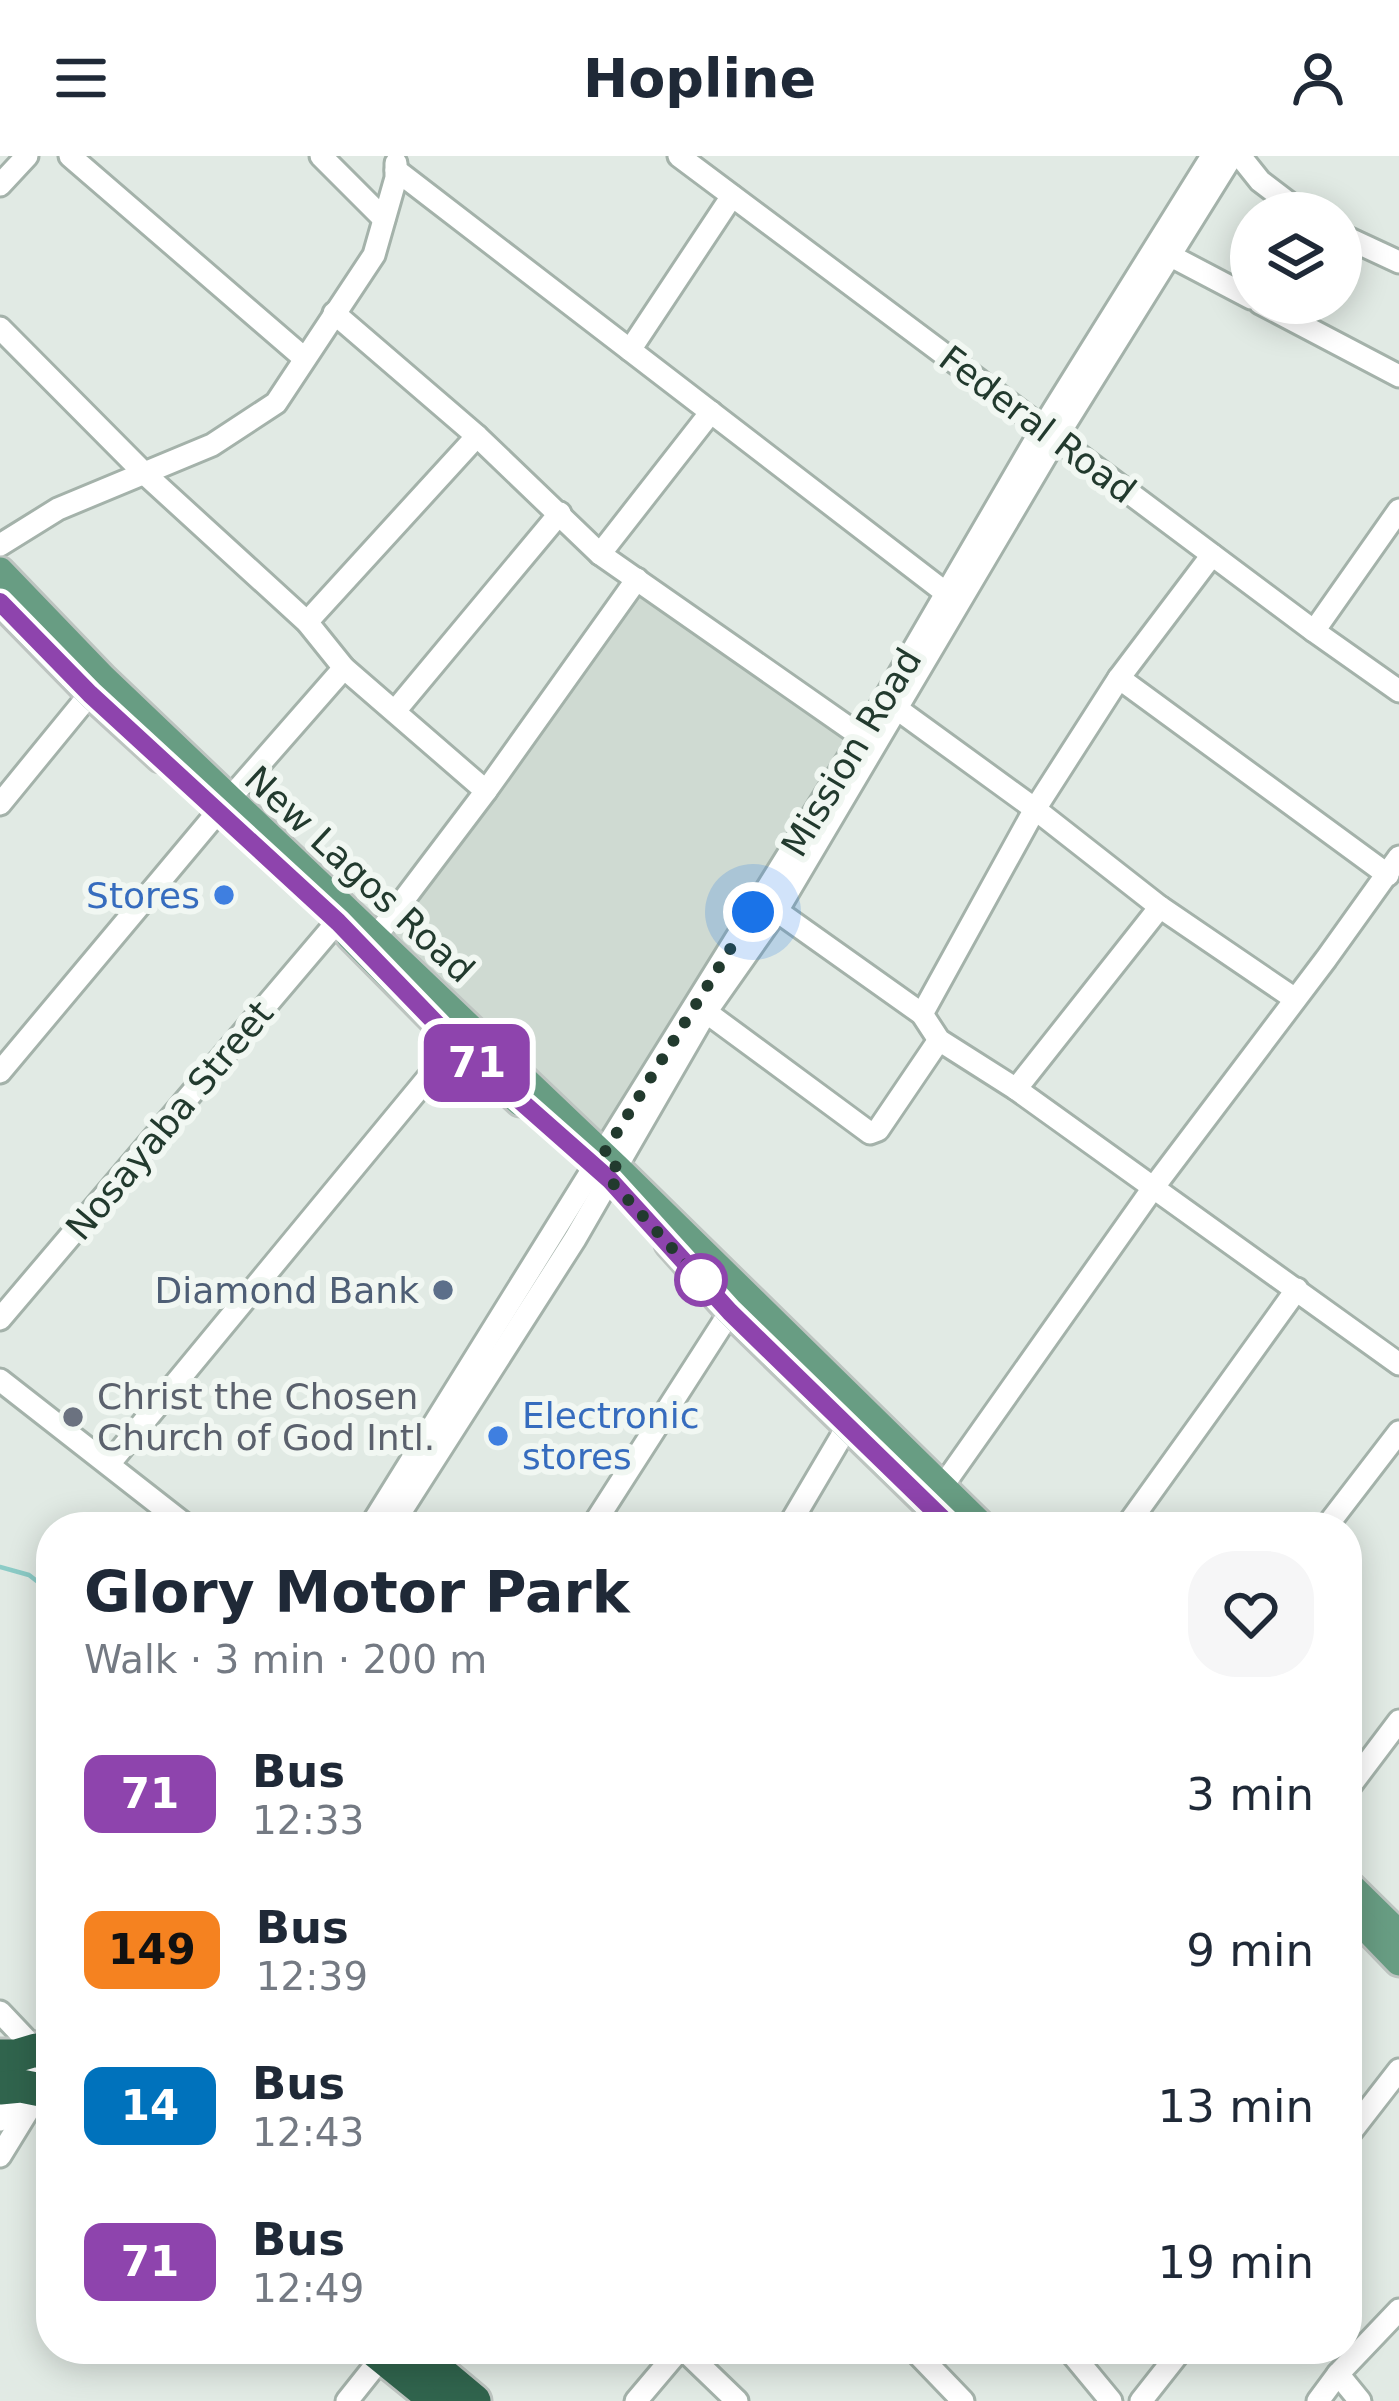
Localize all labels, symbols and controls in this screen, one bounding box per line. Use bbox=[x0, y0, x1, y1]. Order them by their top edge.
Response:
icon: menu bbox=[48, 45, 114, 111]
icon: person bbox=[1285, 45, 1351, 111]
text: Hopline bbox=[583, 47, 816, 110]
map controls bbox=[1230, 192, 1362, 324]
button: layers bbox=[1230, 192, 1362, 324]
street label: Federal Road bbox=[932, 337, 1144, 511]
street label: Mission Road bbox=[773, 641, 930, 864]
street label: New Lagos Road bbox=[237, 758, 482, 991]
place label: Stores bbox=[86, 875, 200, 916]
marker: Stores bbox=[211, 882, 237, 908]
your location bbox=[723, 882, 783, 942]
street label: Nosayaba Street bbox=[58, 993, 281, 1248]
line badge: 71 bbox=[423, 1024, 531, 1102]
text: 71 bbox=[448, 1038, 506, 1087]
unlabelled marker bbox=[676, 1255, 726, 1305]
place label: Diamond Bank bbox=[155, 1270, 419, 1311]
marker: Diamond Bank bbox=[430, 1277, 456, 1303]
place label: Christ the Chosen Church of God Intl. bbox=[97, 1376, 435, 1458]
place label: Electronic stores bbox=[522, 1395, 699, 1477]
marker: Christ the Chosen Church of God Intl. bbox=[60, 1404, 86, 1430]
marker: Electronic stores bbox=[485, 1423, 511, 1449]
button: heart bbox=[1188, 1551, 1314, 1677]
text: Glory Motor Park bbox=[84, 1559, 630, 1625]
text: Walk · 3 min · 200 m bbox=[84, 1637, 487, 1682]
text: Bus bbox=[252, 1745, 345, 1798]
text: 3 min bbox=[1186, 1768, 1314, 1821]
text: 71 bbox=[121, 1769, 179, 1818]
text: 12:33 bbox=[252, 1798, 364, 1843]
text: Bus bbox=[256, 1901, 349, 1954]
text: 9 min bbox=[1186, 1924, 1314, 1977]
text: 149 bbox=[108, 1925, 196, 1974]
text: 12:39 bbox=[256, 1954, 368, 1999]
text: Bus bbox=[252, 2057, 345, 2110]
text: 13 min bbox=[1158, 2080, 1314, 2133]
text: 14 bbox=[121, 2081, 179, 2130]
text: 12:43 bbox=[252, 2110, 364, 2155]
text: Bus bbox=[252, 2213, 345, 2266]
text: 19 min bbox=[1158, 2236, 1314, 2289]
text: 71 bbox=[121, 2237, 179, 2286]
text: 12:49 bbox=[252, 2266, 364, 2311]

